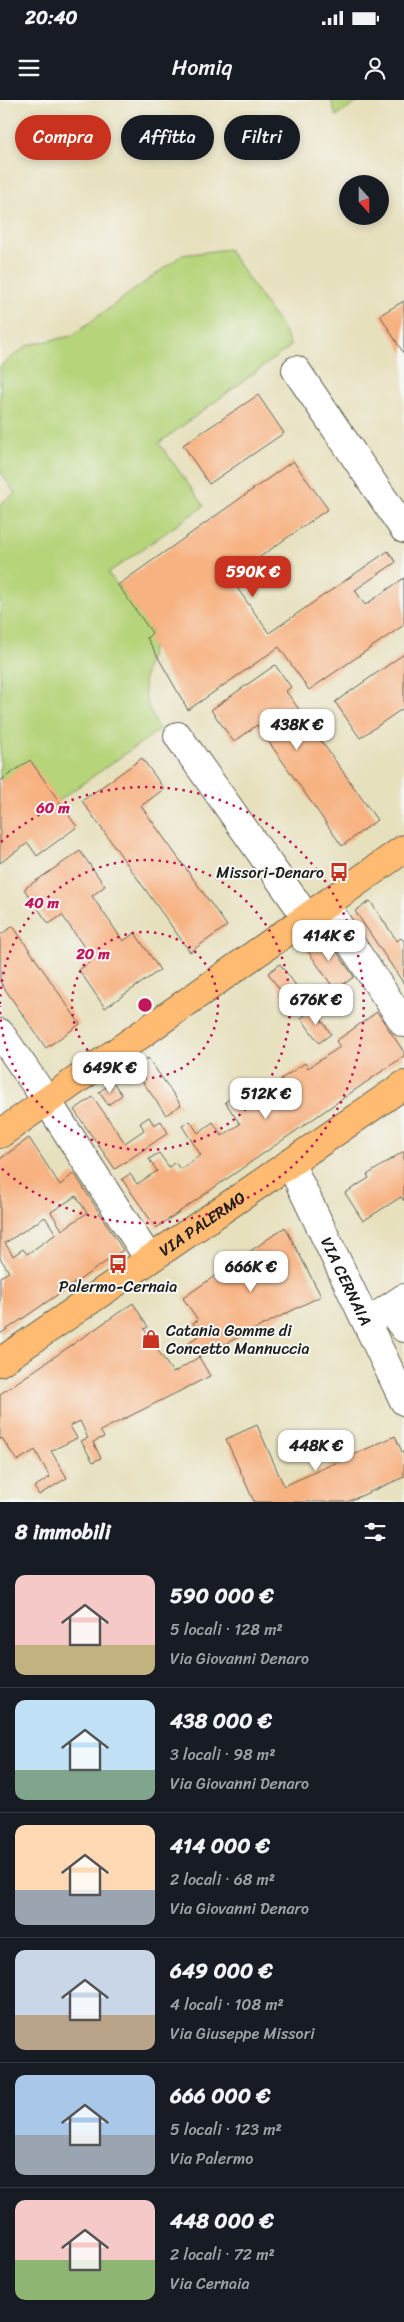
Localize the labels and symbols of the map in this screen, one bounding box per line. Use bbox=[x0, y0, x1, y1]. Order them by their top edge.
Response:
north arrow bbox=[339, 175, 389, 225]
pin: 590K € bbox=[212, 556, 294, 598]
pin: 438K € bbox=[256, 708, 338, 751]
text: 60 m bbox=[35, 795, 70, 821]
place label: Missori-Denaro bbox=[216, 858, 324, 887]
bus stop icon: Missori-Denaro bbox=[328, 861, 350, 883]
text: 40 m bbox=[24, 890, 60, 916]
pin: 414K € bbox=[288, 920, 370, 962]
text: 20 m bbox=[75, 941, 110, 967]
pin: 676K € bbox=[275, 984, 357, 1026]
centre of rings bbox=[136, 996, 154, 1014]
pin: 649K € bbox=[69, 1052, 151, 1094]
pin: 512K € bbox=[225, 1078, 307, 1120]
street label: VIA PALERMO bbox=[153, 1184, 252, 1264]
street label: VIA CERNAIA bbox=[312, 1232, 380, 1331]
pin: 666K € bbox=[210, 1250, 292, 1293]
bus stop icon: Palermo-Cernaia bbox=[107, 1253, 129, 1275]
place label: Palermo-Cernaia bbox=[59, 1272, 177, 1301]
place label: Catania Gomme di Concetto Mannuccia bbox=[166, 1316, 310, 1363]
shop icon: Catania Gomme di Concetto Mannuccia bbox=[140, 1328, 162, 1350]
pin: 448K € bbox=[275, 1430, 357, 1472]

